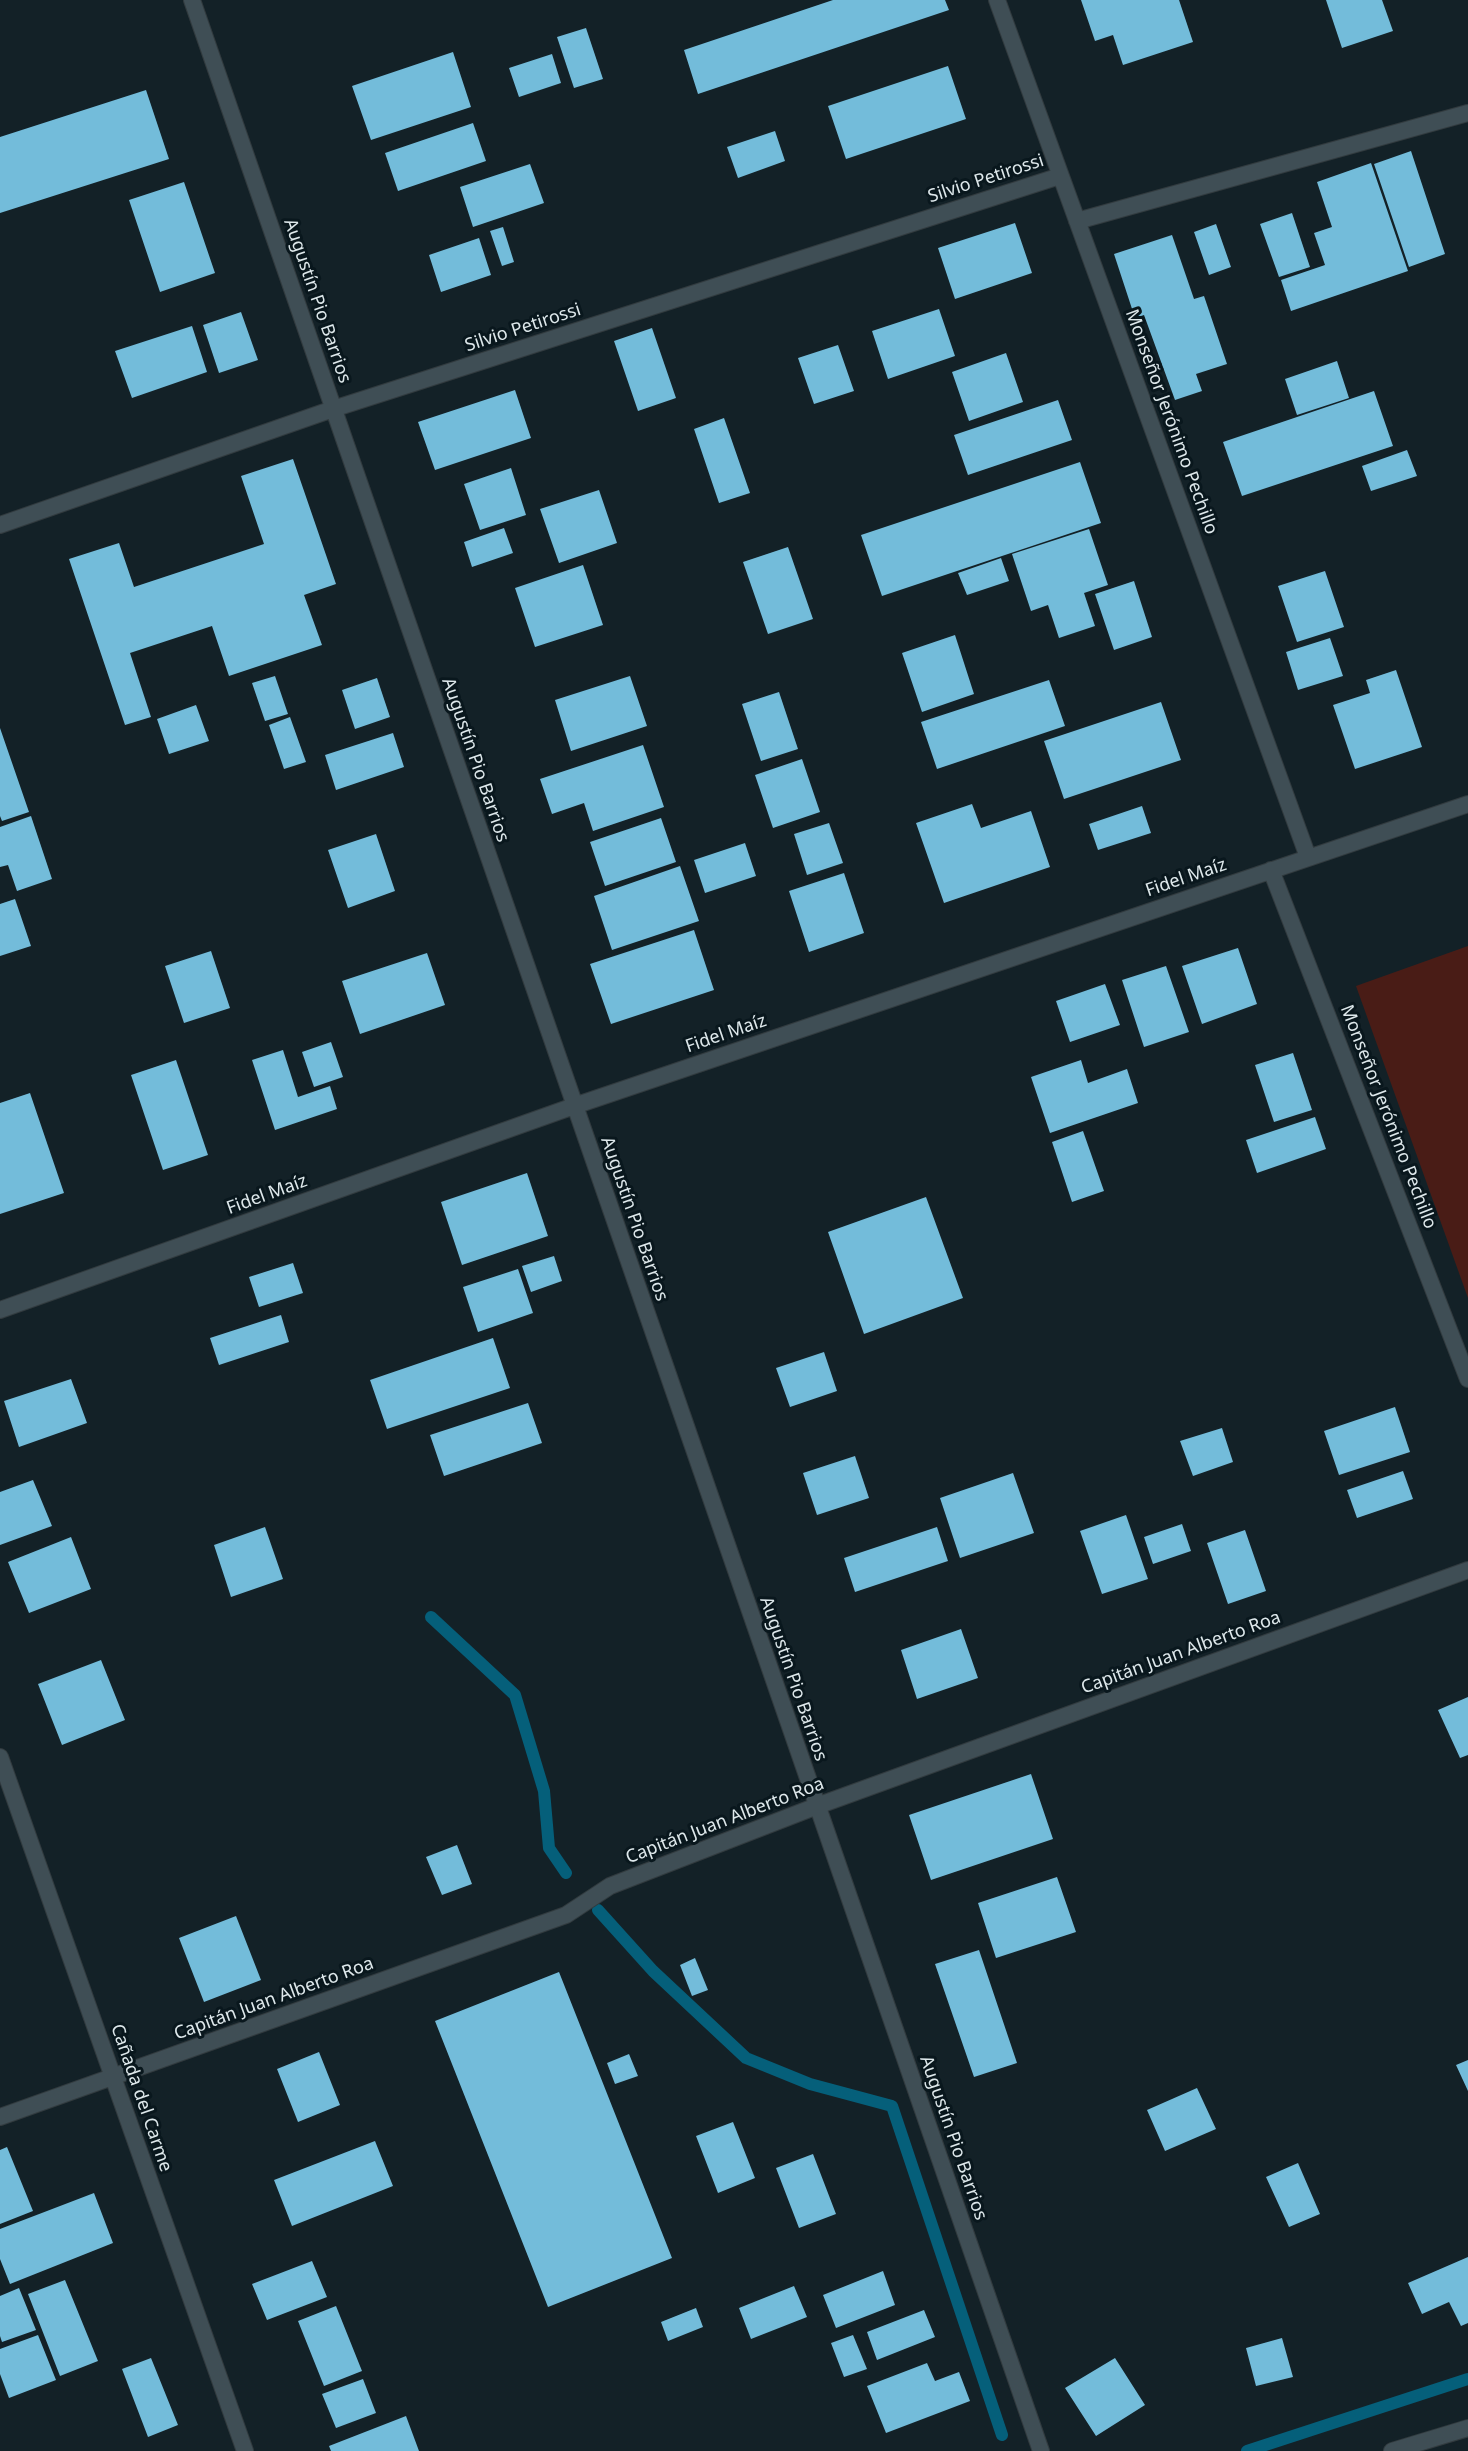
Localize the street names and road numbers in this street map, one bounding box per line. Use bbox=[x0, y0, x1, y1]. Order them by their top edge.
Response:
street label: Silvio Petirossi bbox=[925, 150, 1047, 208]
street label: Augustín Pio Barrios bbox=[279, 216, 355, 386]
street label: Silvio Petirossi bbox=[462, 299, 584, 357]
street label: Monseñor Jerónimo Pechillo bbox=[1120, 306, 1222, 538]
street label: Augustín Pio Barrios bbox=[437, 675, 513, 845]
street label: Fidel Maíz bbox=[1143, 854, 1229, 902]
street label: Monseñor Jerónimo Pechillo bbox=[1335, 1002, 1441, 1232]
street label: Fidel Maíz bbox=[683, 1010, 769, 1058]
street label: Augustín Pio Barrios bbox=[596, 1134, 672, 1304]
street label: Fidel Maíz bbox=[224, 1170, 310, 1220]
street label: Augustín Pio Barrios bbox=[755, 1594, 831, 1764]
street label: Capitán Juan Alberto Roa bbox=[1078, 1607, 1284, 1699]
street label: Capitán Juan Alberto Roa bbox=[623, 1773, 827, 1869]
street label: Capitán Juan Alberto Roa bbox=[171, 1953, 377, 2045]
street label: Cañada del Carme bbox=[106, 2021, 176, 2175]
street label: Augustín Pio Barrios bbox=[915, 2053, 991, 2223]

